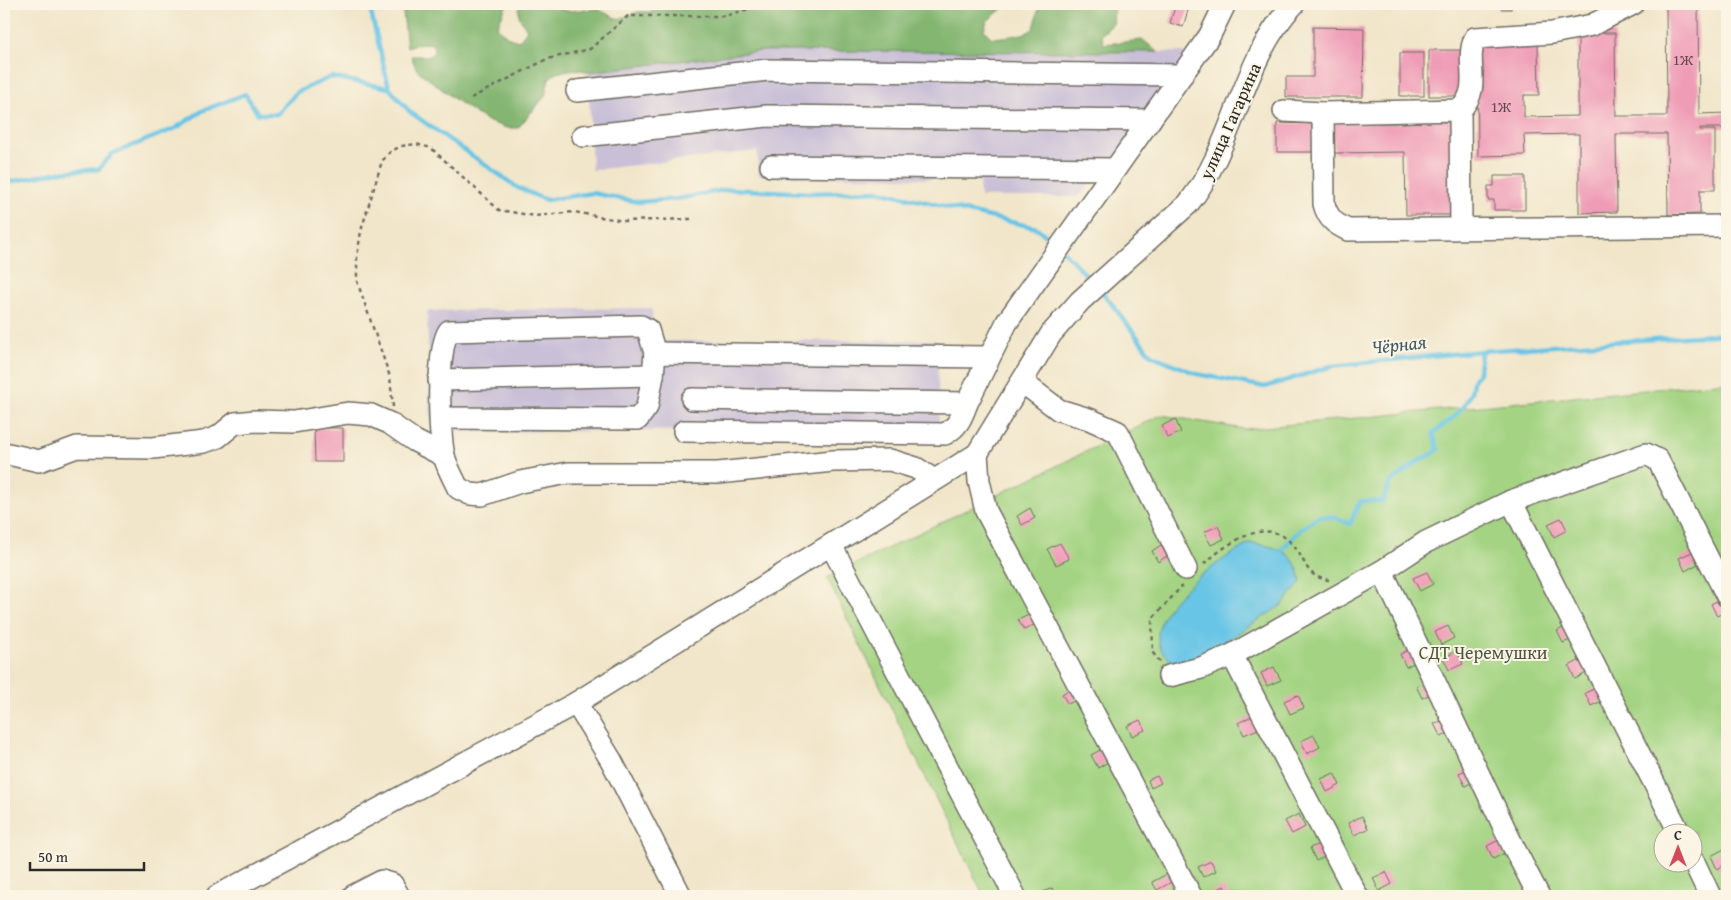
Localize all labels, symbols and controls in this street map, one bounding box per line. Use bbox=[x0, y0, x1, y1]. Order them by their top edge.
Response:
house number: 1Ж bbox=[1673, 49, 1694, 70]
street label: улица Гагарина bbox=[1192, 58, 1268, 185]
house number: 1Ж bbox=[1491, 96, 1512, 117]
water label: Чёрная bbox=[1370, 327, 1428, 361]
park label: СДТ Черемушки bbox=[1419, 639, 1548, 666]
north arrow bbox=[1654, 822, 1704, 872]
text: С bbox=[1674, 825, 1682, 845]
scale bar bbox=[30, 840, 144, 872]
text: 50 m bbox=[38, 846, 69, 867]

